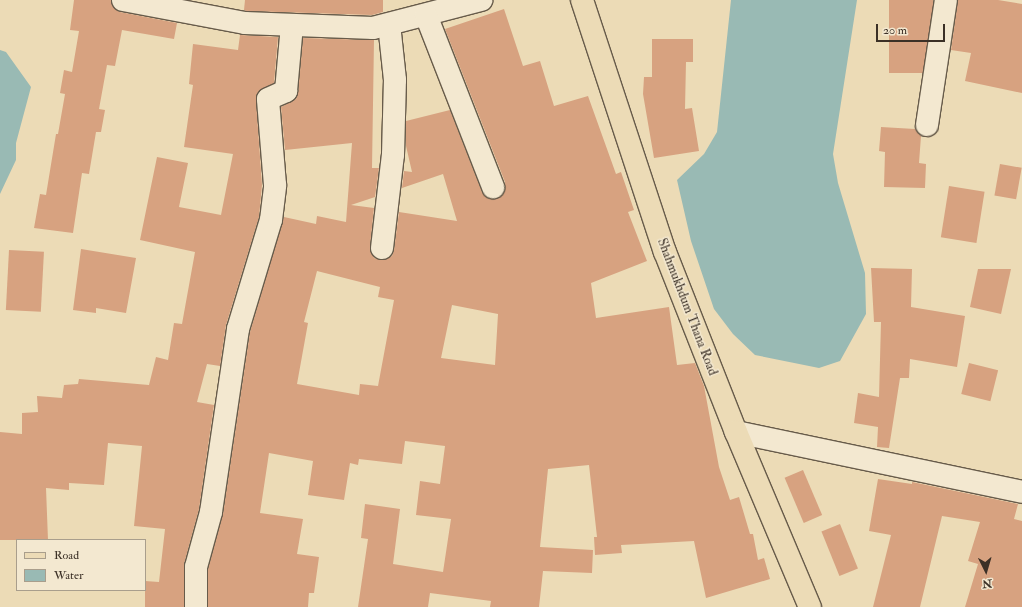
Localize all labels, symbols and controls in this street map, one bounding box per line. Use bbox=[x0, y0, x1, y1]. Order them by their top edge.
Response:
scale bar bbox=[878, 16, 947, 42]
text: 20 m bbox=[883, 23, 907, 38]
street label: Shahmukhdum Thana Road bbox=[654, 236, 720, 378]
legend bbox=[16, 539, 146, 591]
text: Road bbox=[54, 548, 79, 563]
north arrow bbox=[966, 551, 1006, 591]
text: Water bbox=[54, 568, 83, 583]
text: N bbox=[982, 577, 993, 590]

